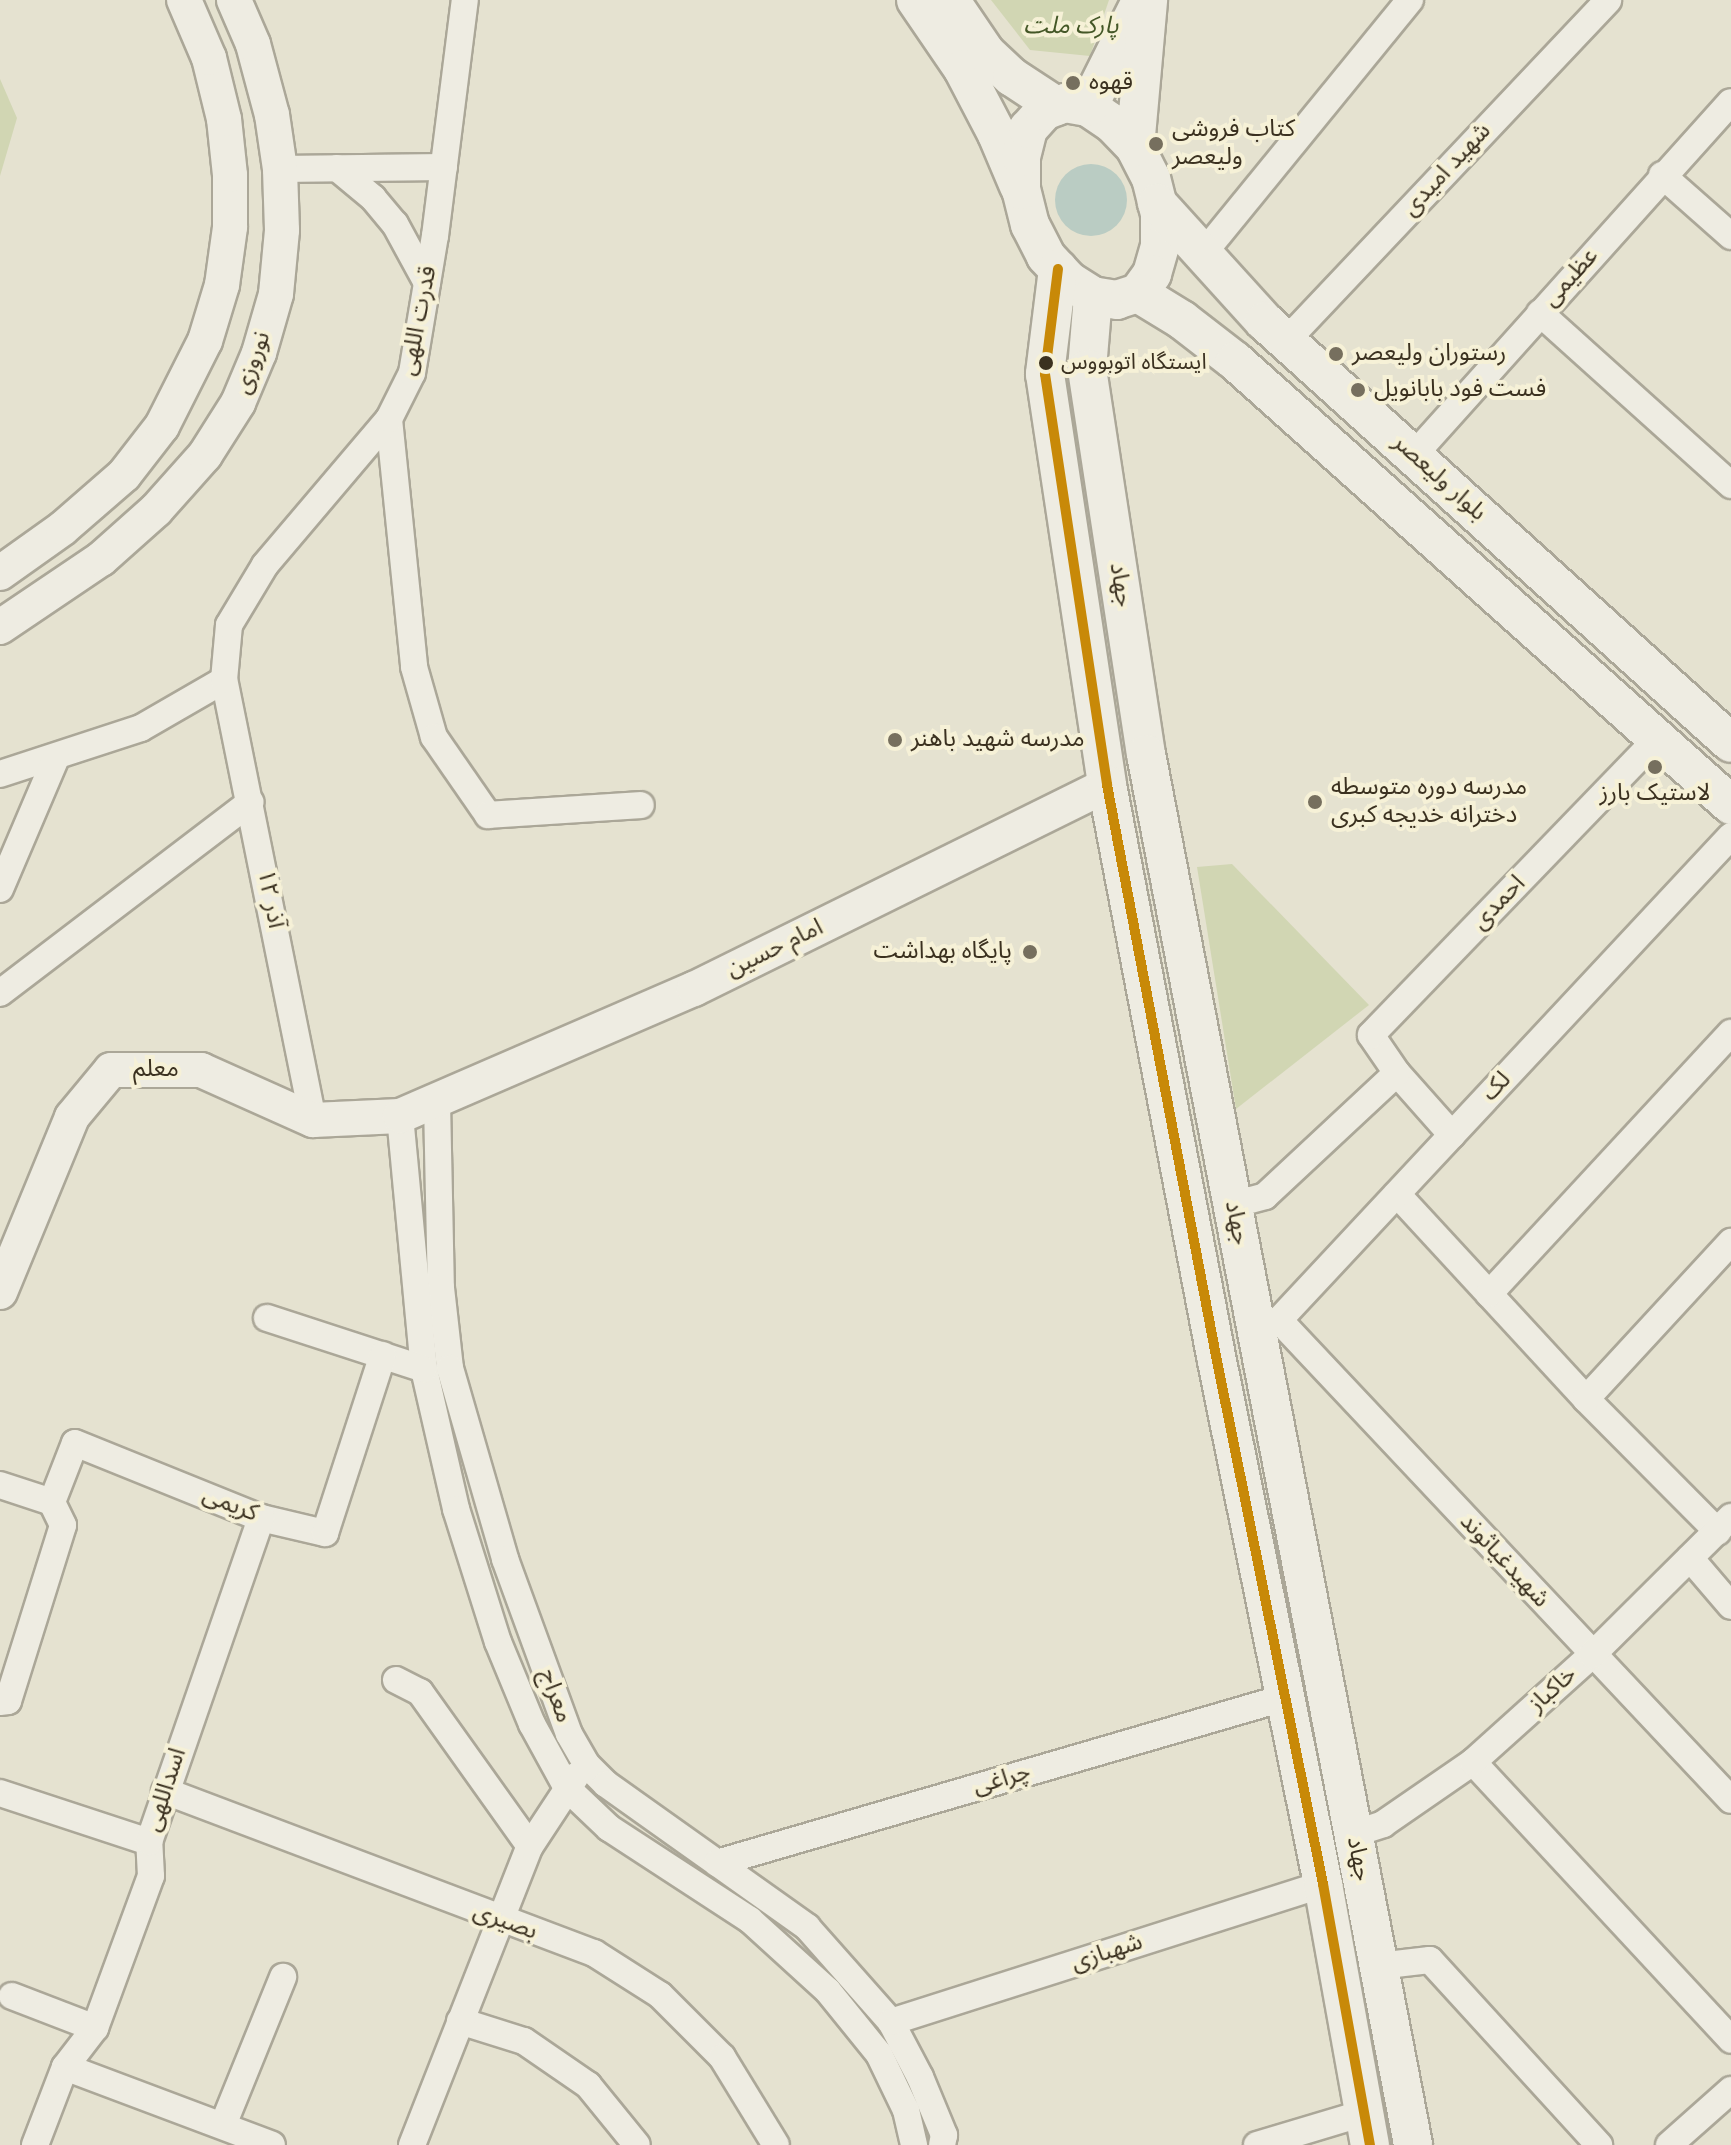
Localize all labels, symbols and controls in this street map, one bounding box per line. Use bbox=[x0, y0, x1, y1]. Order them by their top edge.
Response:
park label: پارک ملت bbox=[1024, 13, 1118, 41]
place label: قهوه bbox=[1089, 69, 1133, 97]
marker: قهوه bbox=[1064, 74, 1082, 92]
place label: کتاب فروشی ولیعصر bbox=[1172, 116, 1295, 172]
street label: شهید امیدی bbox=[1397, 117, 1497, 223]
marker: کتاب فروشی ولیعصر bbox=[1147, 135, 1165, 153]
street label: عظیمی bbox=[1537, 243, 1605, 313]
street label: قدرت اللهی bbox=[394, 264, 444, 378]
street label: نوروزی bbox=[228, 328, 278, 398]
place label: رستوران ولیعصر bbox=[1352, 340, 1506, 368]
marker: رستوران ولیعصر bbox=[1327, 345, 1345, 363]
place label: ایستگاه اتوبووس bbox=[1061, 350, 1207, 376]
marker: ایستگاه اتوبووس bbox=[1038, 355, 1054, 371]
place label: فست فود بابانویل bbox=[1374, 376, 1546, 404]
marker: فست فود بابانویل bbox=[1349, 381, 1367, 399]
street label: بلوار ولیعصر bbox=[1386, 428, 1492, 528]
street label: جهاد bbox=[1102, 561, 1138, 609]
place label: مدرسه شهید باهنر bbox=[911, 726, 1085, 754]
marker: مدرسه شهید باهنر bbox=[886, 731, 904, 749]
marker: لاستیک بارز bbox=[1646, 758, 1664, 776]
place label: مدرسه دوره متوسطه دخترانه خدیجه کبری bbox=[1331, 774, 1527, 830]
place label: لاستیک بارز bbox=[1599, 780, 1711, 808]
marker: مدرسه دوره متوسطه دخترانه خدیجه کبری bbox=[1306, 793, 1324, 811]
street label: ۱۲ آذر bbox=[250, 867, 290, 931]
street label: احمدی bbox=[1466, 870, 1532, 936]
street label: امام حسین bbox=[722, 913, 828, 985]
place label: پایگاه بهداشت bbox=[874, 938, 1012, 966]
marker: پایگاه بهداشت bbox=[1019, 941, 1041, 963]
street label: معلم bbox=[133, 1056, 179, 1084]
street label: لک bbox=[1476, 1066, 1518, 1108]
street label: جهاد bbox=[1218, 1198, 1254, 1248]
street label: کریمی bbox=[198, 1481, 262, 1529]
street label: شهید‌غیاثوند bbox=[1453, 1508, 1555, 1614]
street label: خاکباز bbox=[1523, 1661, 1583, 1719]
street label: معراج bbox=[532, 1665, 578, 1727]
street label: اسداللهی bbox=[139, 1745, 193, 1835]
street label: چراغی bbox=[970, 1758, 1034, 1802]
street label: جهاد bbox=[1340, 1834, 1376, 1884]
street label: بصیری bbox=[469, 1897, 541, 1947]
street label: شهبازی bbox=[1068, 1928, 1146, 1978]

